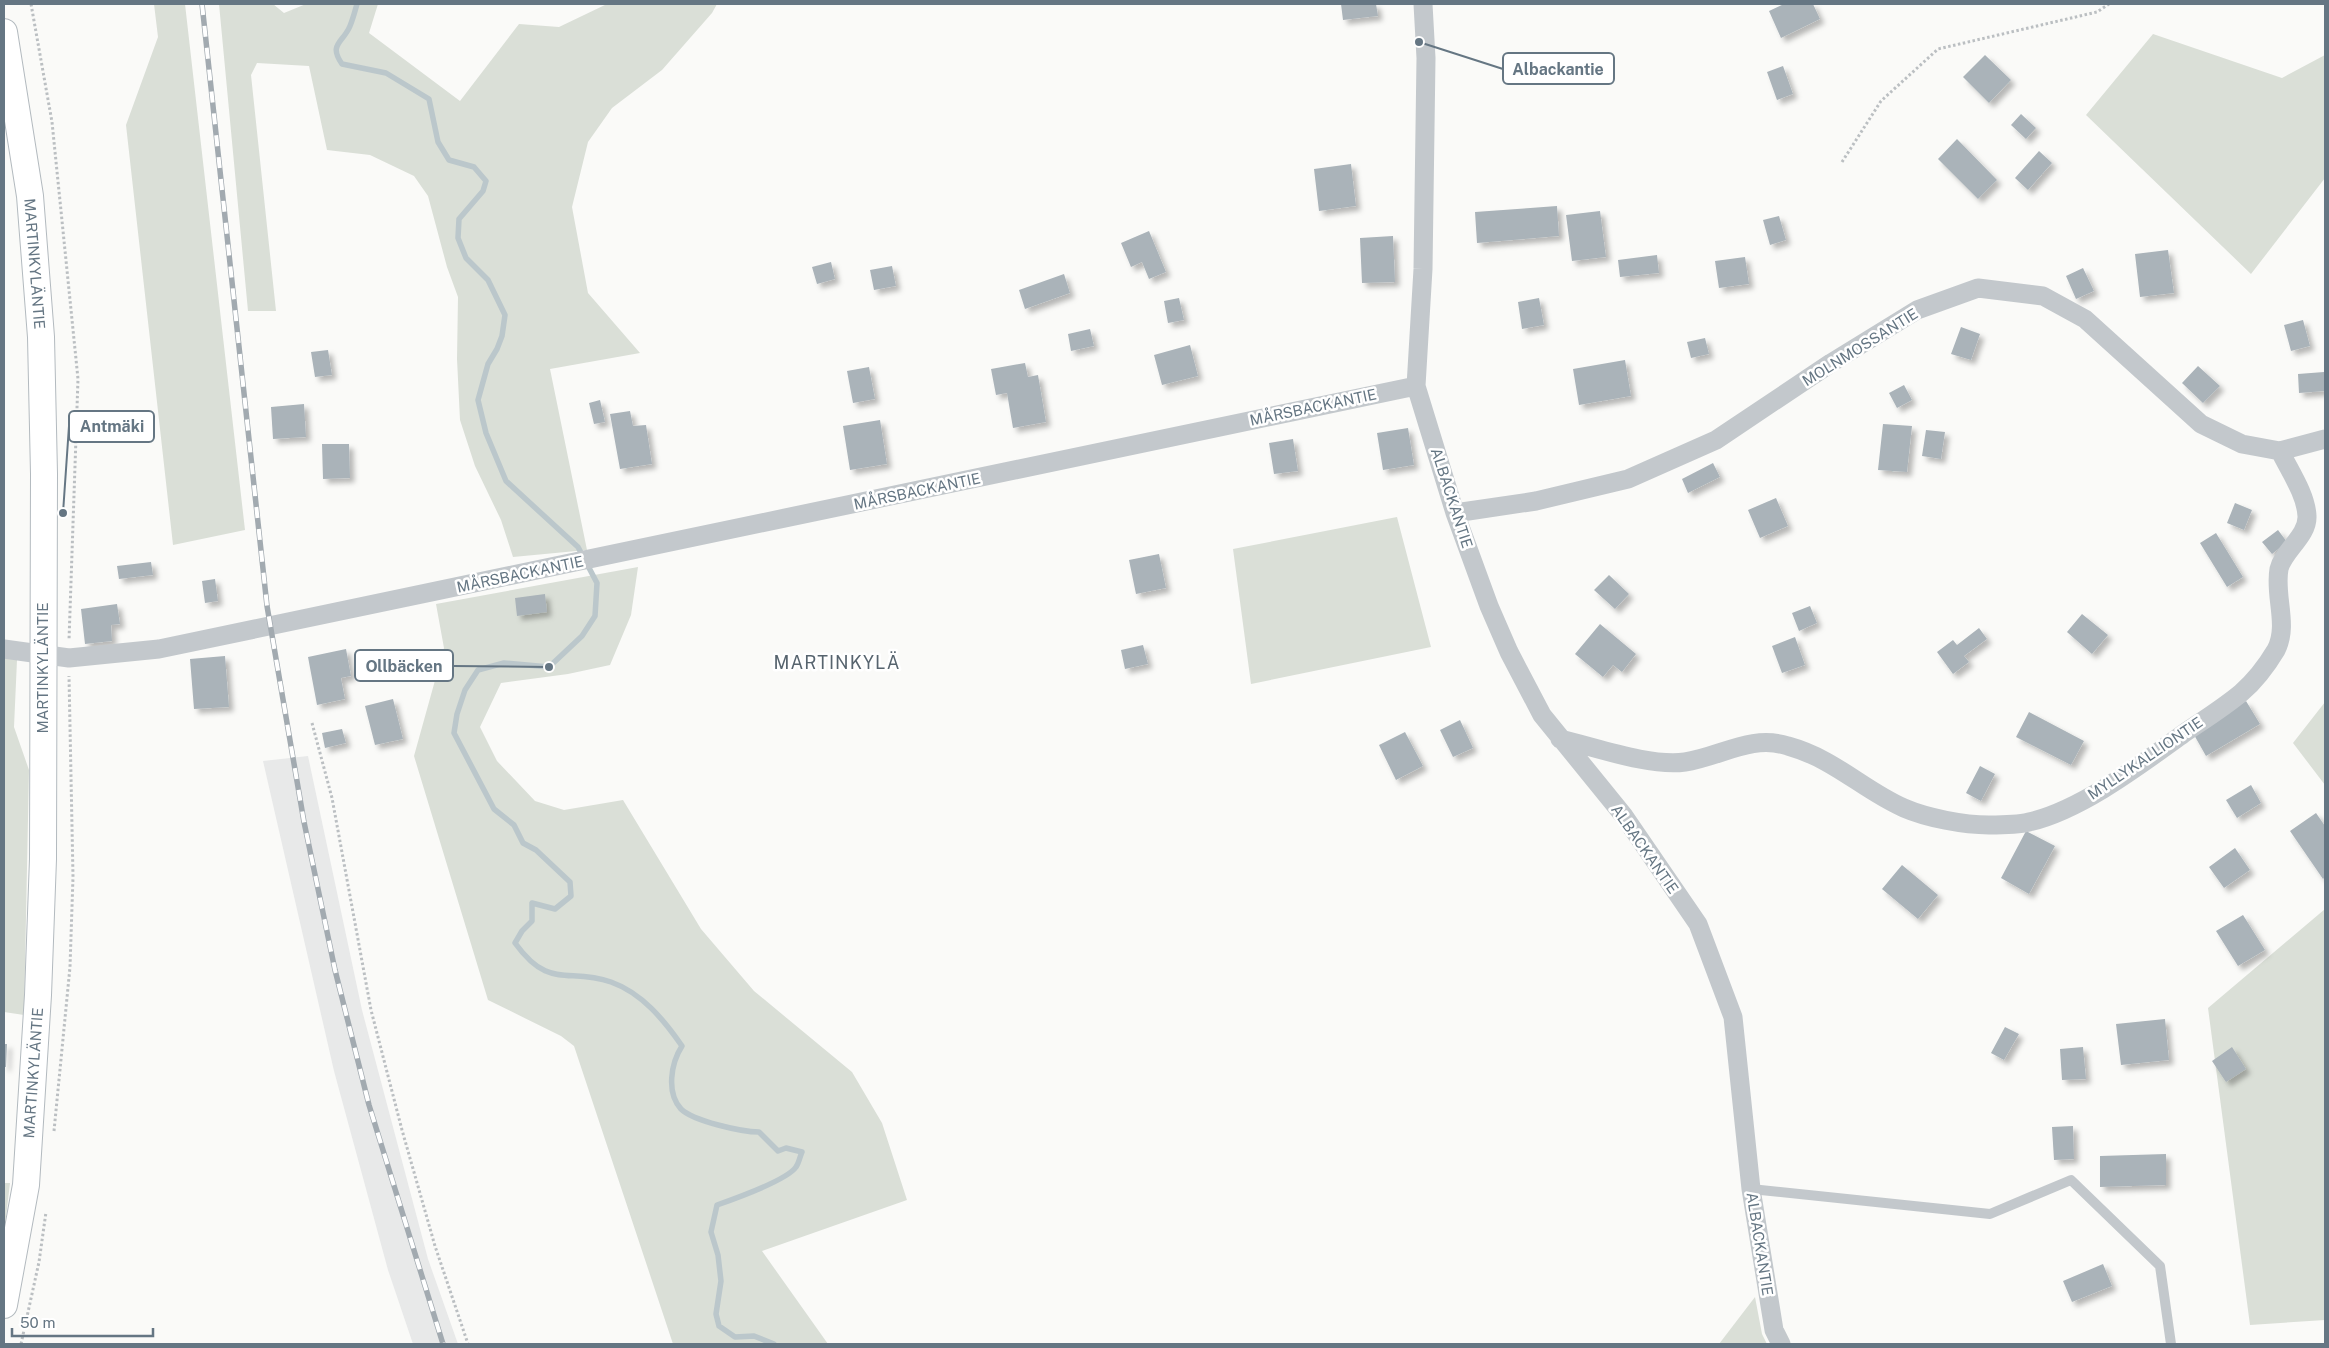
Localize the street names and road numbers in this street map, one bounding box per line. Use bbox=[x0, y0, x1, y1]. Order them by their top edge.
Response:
street label: MARTINKYLÄNTIE bbox=[22, 198, 49, 330]
street label: MOLNMOSSANTIE bbox=[1799, 305, 1921, 389]
street label: MÅRSBACKANTIE bbox=[1248, 384, 1378, 429]
street label: ALBACKANTIE bbox=[1428, 446, 1476, 550]
street label: MÅRSBACKANTIE bbox=[852, 468, 982, 513]
street label: MÅRSBACKANTIE bbox=[455, 551, 585, 596]
street label: MARTINKYLÄNTIE bbox=[33, 602, 51, 734]
street label: MYLLYKALLIONTIE bbox=[2084, 713, 2206, 803]
street label: ALBACKANTIE bbox=[1608, 801, 1682, 897]
street label: MARTINKYLÄNTIE bbox=[19, 1007, 46, 1139]
street label: ALBACKANTIE bbox=[1743, 1191, 1777, 1297]

